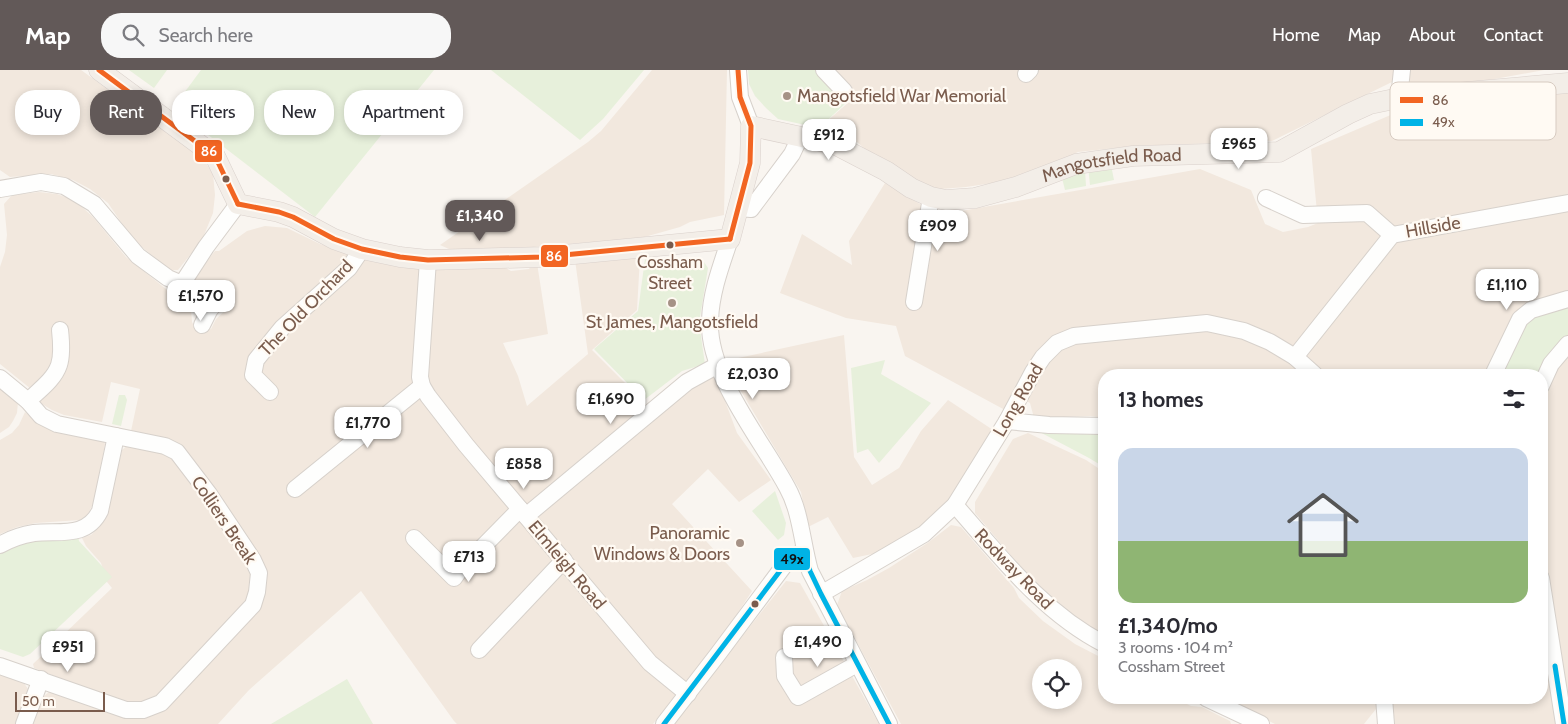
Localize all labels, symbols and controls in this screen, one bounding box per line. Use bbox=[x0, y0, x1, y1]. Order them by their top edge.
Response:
search box bbox=[101, 13, 451, 58]
text: Map bbox=[25, 21, 71, 50]
icon: search bbox=[119, 21, 147, 49]
text: Search here bbox=[159, 24, 253, 47]
text: Home bbox=[1272, 24, 1320, 46]
text: Map bbox=[1348, 24, 1381, 46]
text: About bbox=[1409, 24, 1455, 46]
text: Contact bbox=[1483, 24, 1543, 46]
legend bbox=[1390, 82, 1556, 140]
place label: Mangotsfield War Memorial bbox=[797, 85, 1007, 107]
chip: Buy bbox=[15, 90, 80, 135]
chip: Rent bbox=[90, 90, 162, 135]
chip: Filters bbox=[172, 90, 254, 135]
chip: New bbox=[264, 90, 334, 135]
chip: Apartment bbox=[344, 90, 463, 135]
marker: Mangotsfield War Memorial bbox=[781, 90, 793, 102]
text: 86 bbox=[1432, 91, 1448, 109]
text: 49x bbox=[1432, 113, 1455, 131]
pin: £912 bbox=[799, 118, 859, 161]
text: £912 bbox=[813, 125, 845, 144]
pin: £965 bbox=[1209, 128, 1269, 170]
text: £965 bbox=[1222, 134, 1256, 153]
line badge: 86 bbox=[194, 139, 223, 163]
text: 86 bbox=[201, 142, 217, 160]
street label: Mangotsfield Road bbox=[1039, 144, 1182, 187]
unlabelled marker bbox=[221, 174, 231, 184]
pin: £1,340 bbox=[439, 200, 521, 242]
text: £1,340 bbox=[456, 206, 504, 225]
pin: £909 bbox=[908, 210, 968, 252]
street label: Hillside bbox=[1404, 211, 1462, 243]
text: £909 bbox=[919, 216, 957, 235]
marker: Cossham Street bbox=[665, 240, 675, 250]
line badge: 86 bbox=[540, 244, 569, 268]
text: 86 bbox=[546, 247, 562, 265]
place label: Cossham Street bbox=[637, 252, 703, 293]
street label: The Old Orchard bbox=[254, 255, 358, 361]
pin: £1,110 bbox=[1466, 268, 1548, 311]
text: £1,110 bbox=[1487, 275, 1527, 294]
pin: £1,570 bbox=[160, 280, 242, 322]
text: £1,570 bbox=[178, 286, 224, 305]
marker: St James, Mangotsfield bbox=[666, 297, 678, 309]
place label: St James, Mangotsfield bbox=[586, 311, 758, 333]
pin: £2,030 bbox=[712, 358, 794, 400]
street label: Long Road bbox=[988, 359, 1048, 441]
text: £2,030 bbox=[727, 364, 779, 383]
pin: £1,690 bbox=[570, 382, 652, 425]
icon: filters bbox=[1500, 385, 1528, 413]
text: 13 homes bbox=[1118, 387, 1203, 412]
text: £1,690 bbox=[587, 389, 635, 408]
pin: £1,770 bbox=[327, 406, 409, 449]
text: £1,770 bbox=[345, 413, 391, 432]
pin: £858 bbox=[494, 448, 554, 490]
text: £858 bbox=[506, 454, 542, 473]
street label: Colliers Break bbox=[187, 472, 262, 569]
icon: home bbox=[1278, 480, 1368, 570]
street label: Elmleigh Road bbox=[524, 516, 610, 614]
place label: Panoramic Windows & Doors bbox=[594, 522, 730, 565]
street label: Rodway Road bbox=[970, 524, 1058, 614]
marker: Panoramic Windows & Doors bbox=[734, 537, 746, 549]
pin: £713 bbox=[439, 540, 499, 583]
text: £713 bbox=[453, 547, 485, 566]
line badge: 49x bbox=[773, 547, 811, 571]
text: 49x bbox=[780, 550, 804, 568]
unlabelled marker bbox=[750, 599, 760, 609]
text: £1,340/mo bbox=[1118, 613, 1218, 638]
pin: £1,490 bbox=[777, 626, 859, 668]
pin: £951 bbox=[38, 630, 98, 673]
text: £1,490 bbox=[794, 632, 842, 651]
text: £951 bbox=[52, 637, 84, 656]
text: 3 rooms · 104 m² bbox=[1118, 638, 1233, 657]
text: Cossham Street bbox=[1118, 657, 1225, 676]
map controls bbox=[1032, 659, 1082, 709]
button: locate bbox=[1032, 659, 1082, 709]
scale bar bbox=[15, 689, 105, 712]
text: 50 m bbox=[22, 692, 55, 710]

